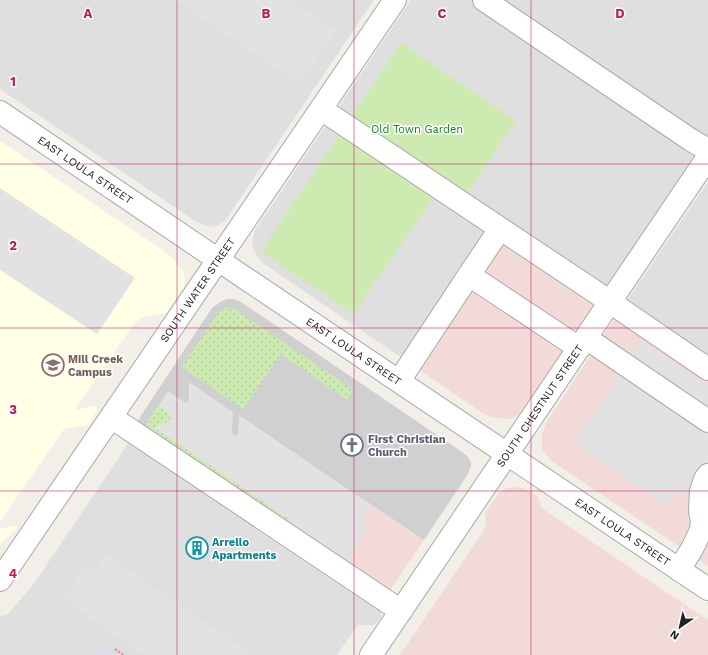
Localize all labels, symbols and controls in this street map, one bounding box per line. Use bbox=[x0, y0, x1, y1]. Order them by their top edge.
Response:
text: A bbox=[84, 6, 93, 21]
text: B bbox=[262, 6, 271, 21]
text: C bbox=[438, 6, 447, 21]
text: D bbox=[615, 6, 625, 21]
text: 1 bbox=[10, 74, 16, 89]
park label: Old Town Garden bbox=[371, 123, 463, 136]
street label: EAST LOULA STREET bbox=[35, 133, 135, 207]
street label: SOUTH WATER STREET bbox=[158, 235, 238, 345]
text: 2 bbox=[9, 238, 17, 253]
street label: EAST LOULA STREET bbox=[303, 315, 404, 388]
street label: SOUTH CHESTNUT STREET bbox=[494, 342, 586, 470]
school or university icon: Mill Creek Campus bbox=[40, 352, 66, 378]
place label: Mill Creek Campus bbox=[68, 353, 123, 379]
text: 3 bbox=[9, 402, 17, 417]
church icon: First Christian Church bbox=[339, 432, 365, 458]
place label: First Christian Church bbox=[368, 433, 446, 459]
street label: EAST LOULA STREET bbox=[572, 496, 673, 569]
building icon: Arrello Apartments bbox=[184, 535, 210, 561]
place label: Arrello Apartments bbox=[212, 536, 276, 562]
text: 4 bbox=[9, 566, 18, 581]
north arrow bbox=[660, 607, 700, 647]
text: N bbox=[668, 627, 682, 643]

